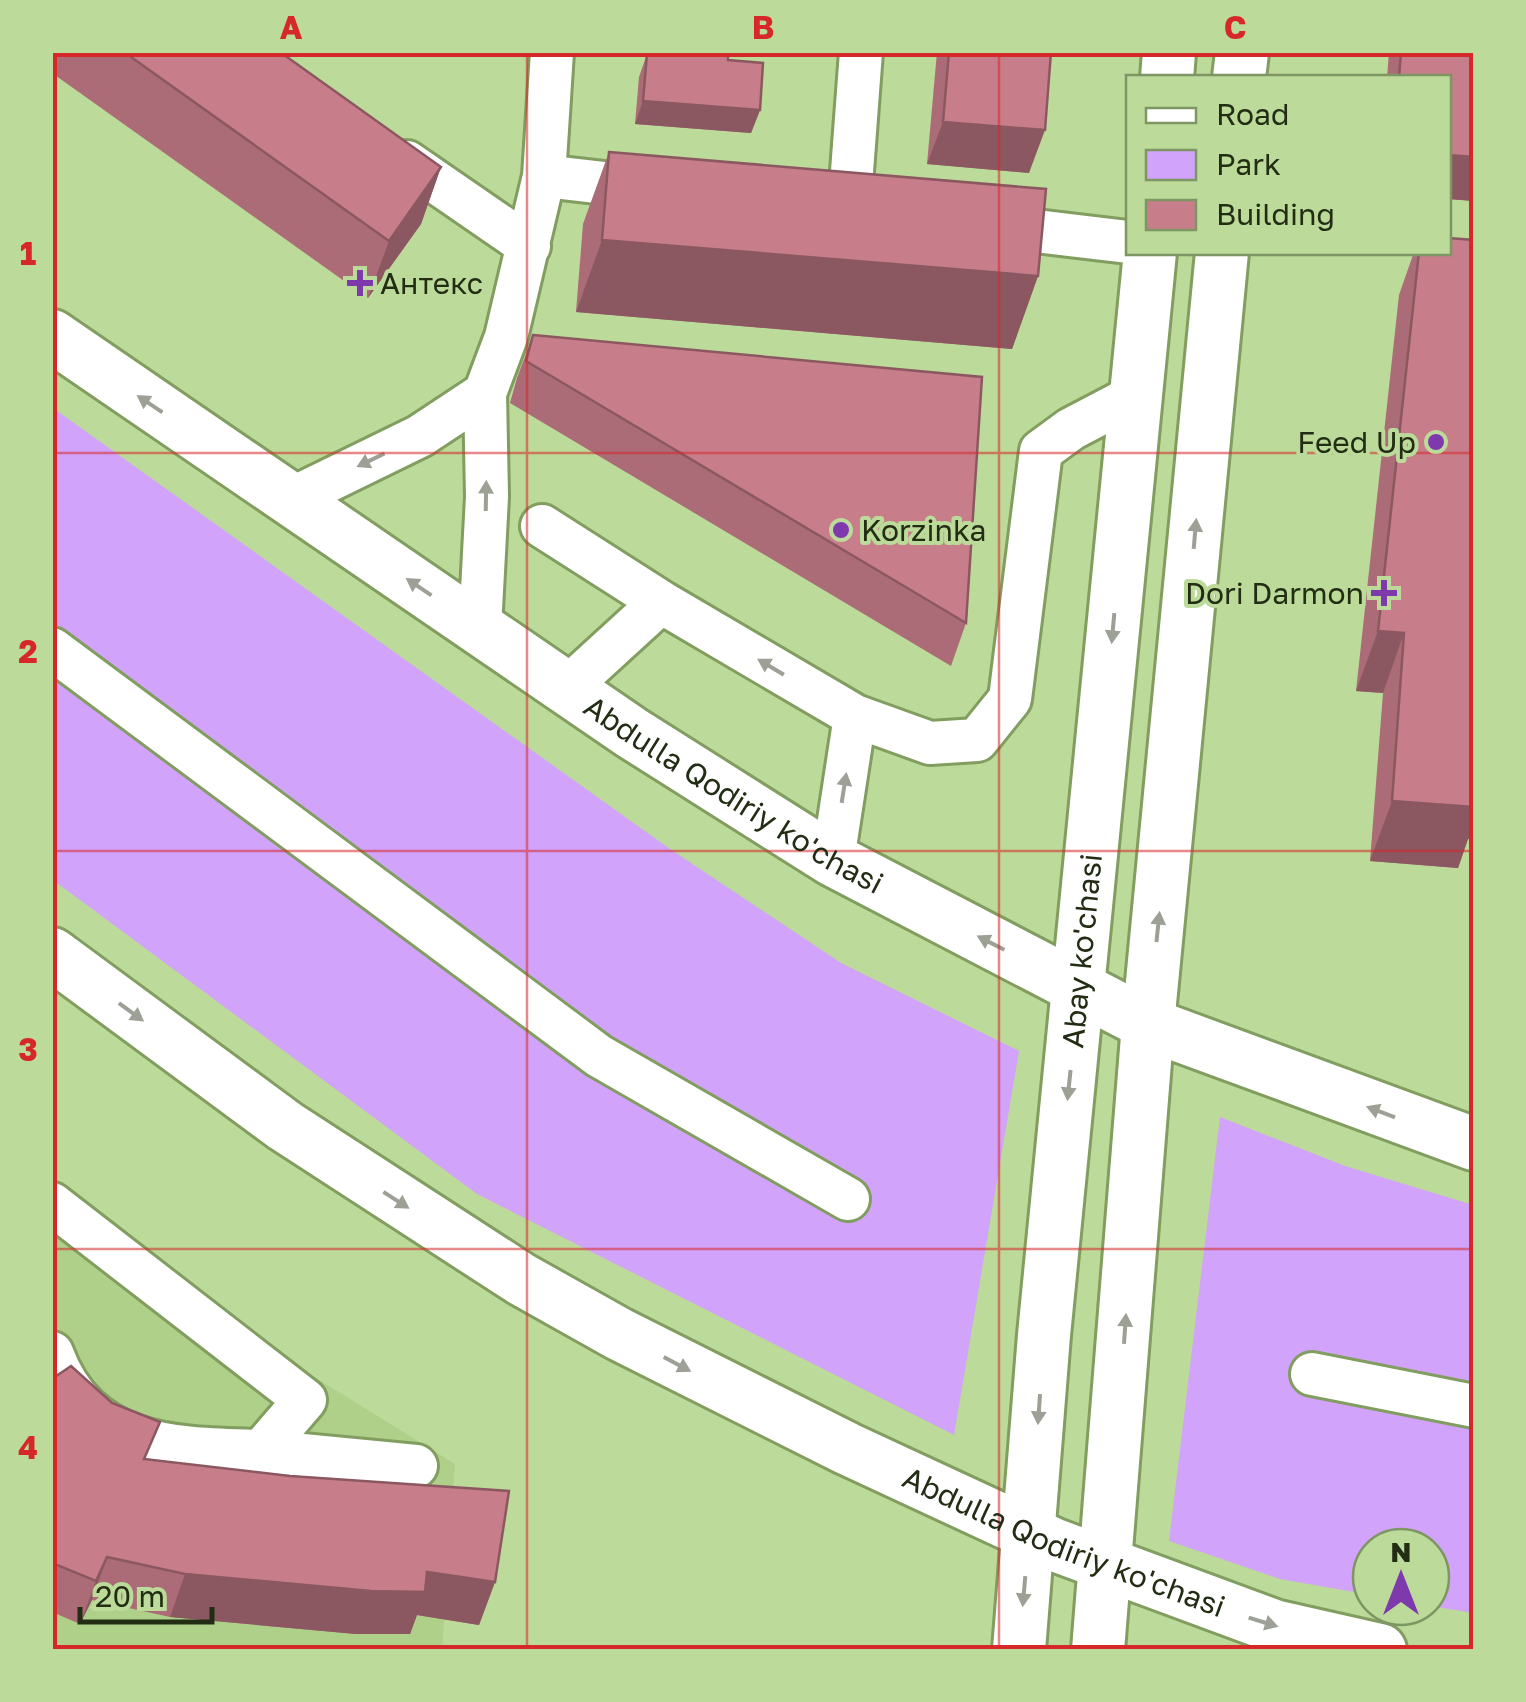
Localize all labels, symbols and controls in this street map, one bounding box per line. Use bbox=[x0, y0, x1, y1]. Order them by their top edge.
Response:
text: A bbox=[280, 8, 303, 46]
text: B bbox=[752, 8, 774, 46]
text: C bbox=[1224, 8, 1246, 46]
legend bbox=[1126, 75, 1451, 255]
text: Road bbox=[1216, 96, 1290, 132]
text: Park bbox=[1216, 146, 1281, 182]
text: Building bbox=[1216, 196, 1335, 232]
text: 1 bbox=[20, 234, 36, 272]
place label: Антекс bbox=[380, 265, 483, 301]
marker: Антекс bbox=[349, 272, 371, 294]
one-way arrow bbox=[137, 395, 164, 414]
place label: Feed Up bbox=[1297, 424, 1416, 460]
marker: Feed Up bbox=[1425, 431, 1447, 453]
one-way arrow bbox=[356, 451, 385, 468]
one-way arrow bbox=[478, 479, 494, 511]
place label: Korzinka bbox=[861, 512, 987, 548]
one-way arrow bbox=[1188, 517, 1204, 549]
marker: Korzinka bbox=[830, 519, 852, 541]
place label: Dori Darmon bbox=[1185, 575, 1364, 611]
one-way arrow bbox=[406, 578, 433, 596]
marker: Dori Darmon bbox=[1373, 582, 1395, 604]
one-way arrow bbox=[1104, 613, 1120, 645]
text: 2 bbox=[18, 632, 38, 670]
one-way arrow bbox=[757, 658, 785, 676]
street label: Abdulla Qodiriy ko'chasi bbox=[578, 688, 889, 901]
one-way arrow bbox=[837, 772, 852, 803]
street label: Abay ko'chasi bbox=[1054, 852, 1109, 1050]
one-way arrow bbox=[1150, 910, 1166, 942]
one-way arrow bbox=[977, 935, 1006, 952]
one-way arrow bbox=[118, 1002, 144, 1022]
text: 3 bbox=[18, 1030, 38, 1068]
one-way arrow bbox=[1060, 1070, 1076, 1102]
one-way arrow bbox=[1366, 1104, 1396, 1120]
one-way arrow bbox=[382, 1190, 410, 1209]
one-way arrow bbox=[1117, 1312, 1133, 1344]
one-way arrow bbox=[662, 1355, 691, 1372]
one-way arrow bbox=[1031, 1393, 1047, 1425]
text: 4 bbox=[18, 1428, 38, 1466]
street label: Abdulla Qodiriy ko'chasi bbox=[897, 1459, 1230, 1624]
north arrow bbox=[1351, 1527, 1451, 1627]
text: N bbox=[1390, 1535, 1412, 1568]
scale bar bbox=[80, 1562, 212, 1624]
one-way arrow bbox=[1016, 1576, 1032, 1608]
text: 20 m bbox=[95, 1578, 165, 1614]
one-way arrow bbox=[1249, 1616, 1279, 1631]

